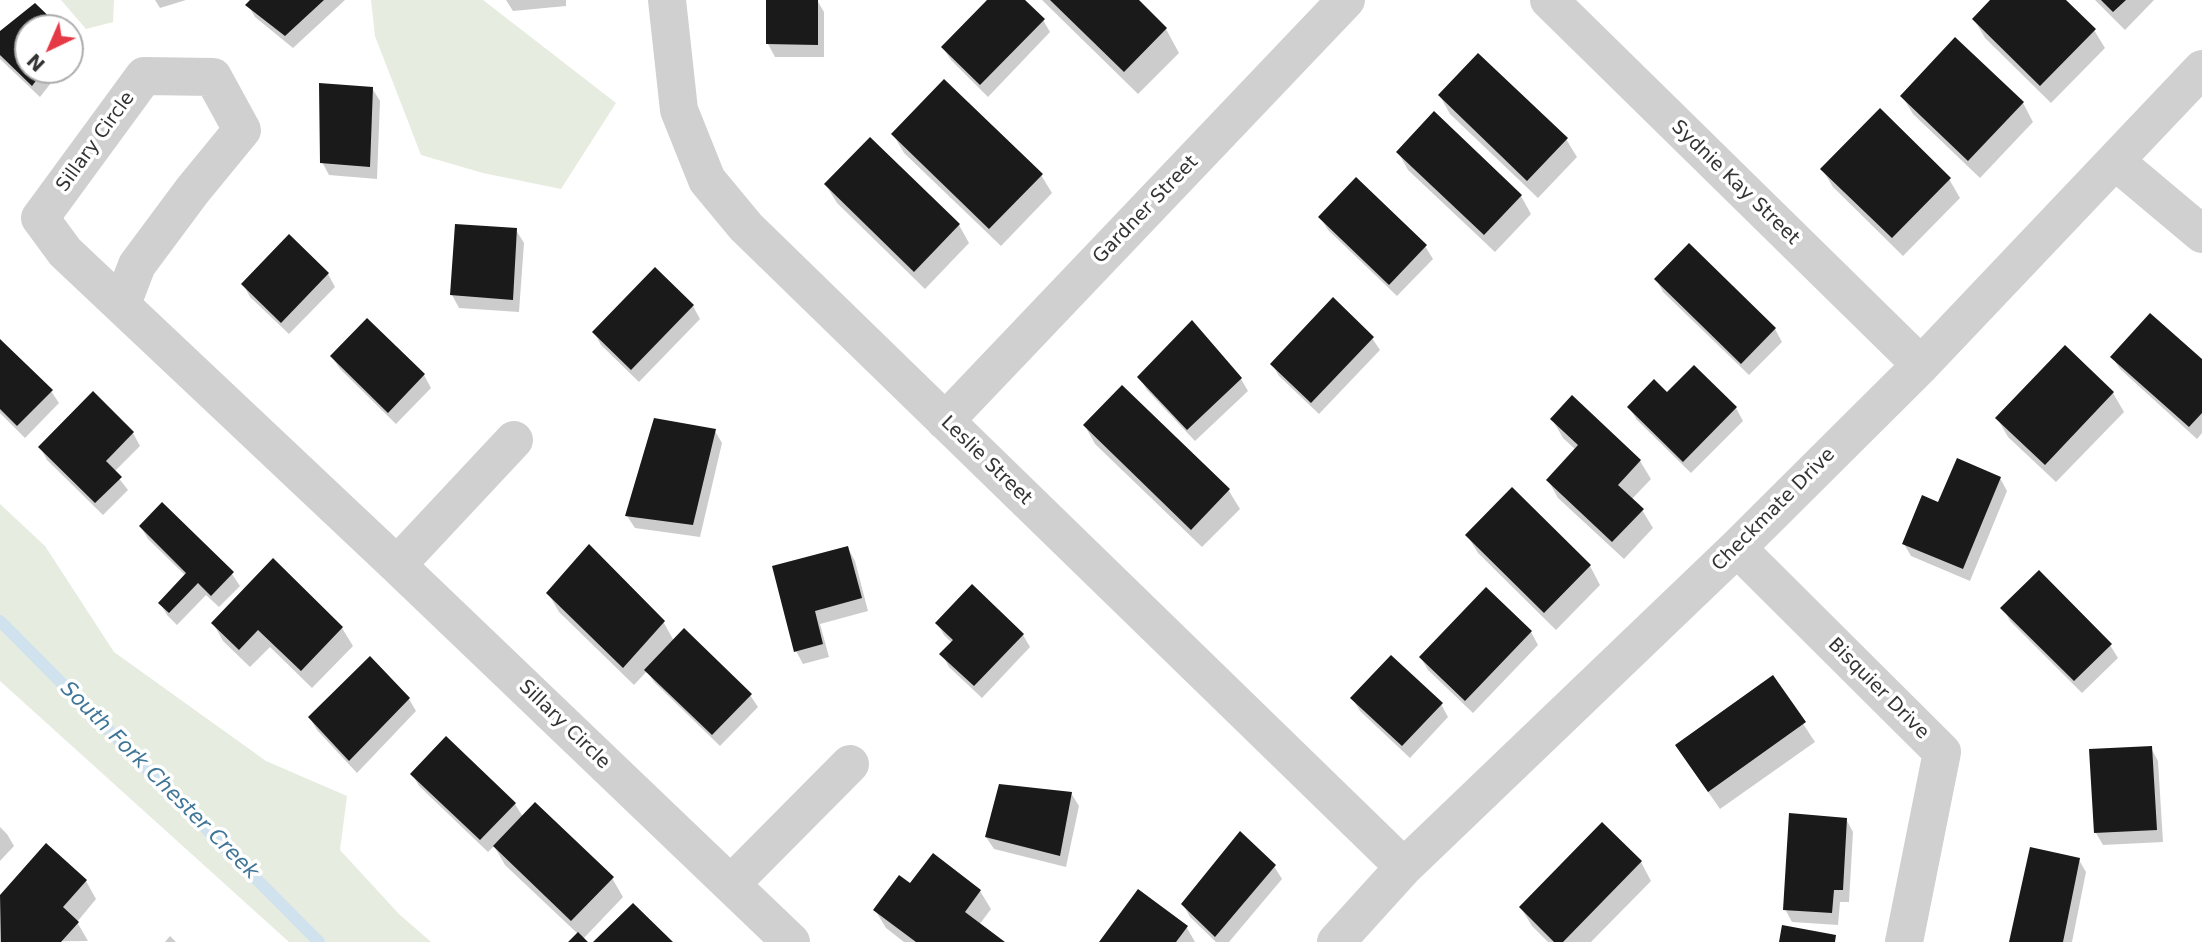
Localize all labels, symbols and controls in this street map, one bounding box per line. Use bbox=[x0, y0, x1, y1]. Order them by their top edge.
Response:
north arrow bbox=[14, 14, 84, 84]
text: N bbox=[22, 49, 49, 76]
street label: Sillary Circle bbox=[52, 88, 140, 196]
street label: Sydnie Kay Street bbox=[1666, 116, 1804, 250]
street label: Gardner Street bbox=[1089, 151, 1203, 269]
street label: Leslie Street bbox=[936, 412, 1036, 510]
street label: Checkmate Drive bbox=[1708, 444, 1840, 576]
street label: Bisquier Drive bbox=[1823, 634, 1933, 744]
street label: Sillary Circle bbox=[514, 676, 614, 774]
water label: South Fork Chester Creek bbox=[55, 677, 263, 885]

